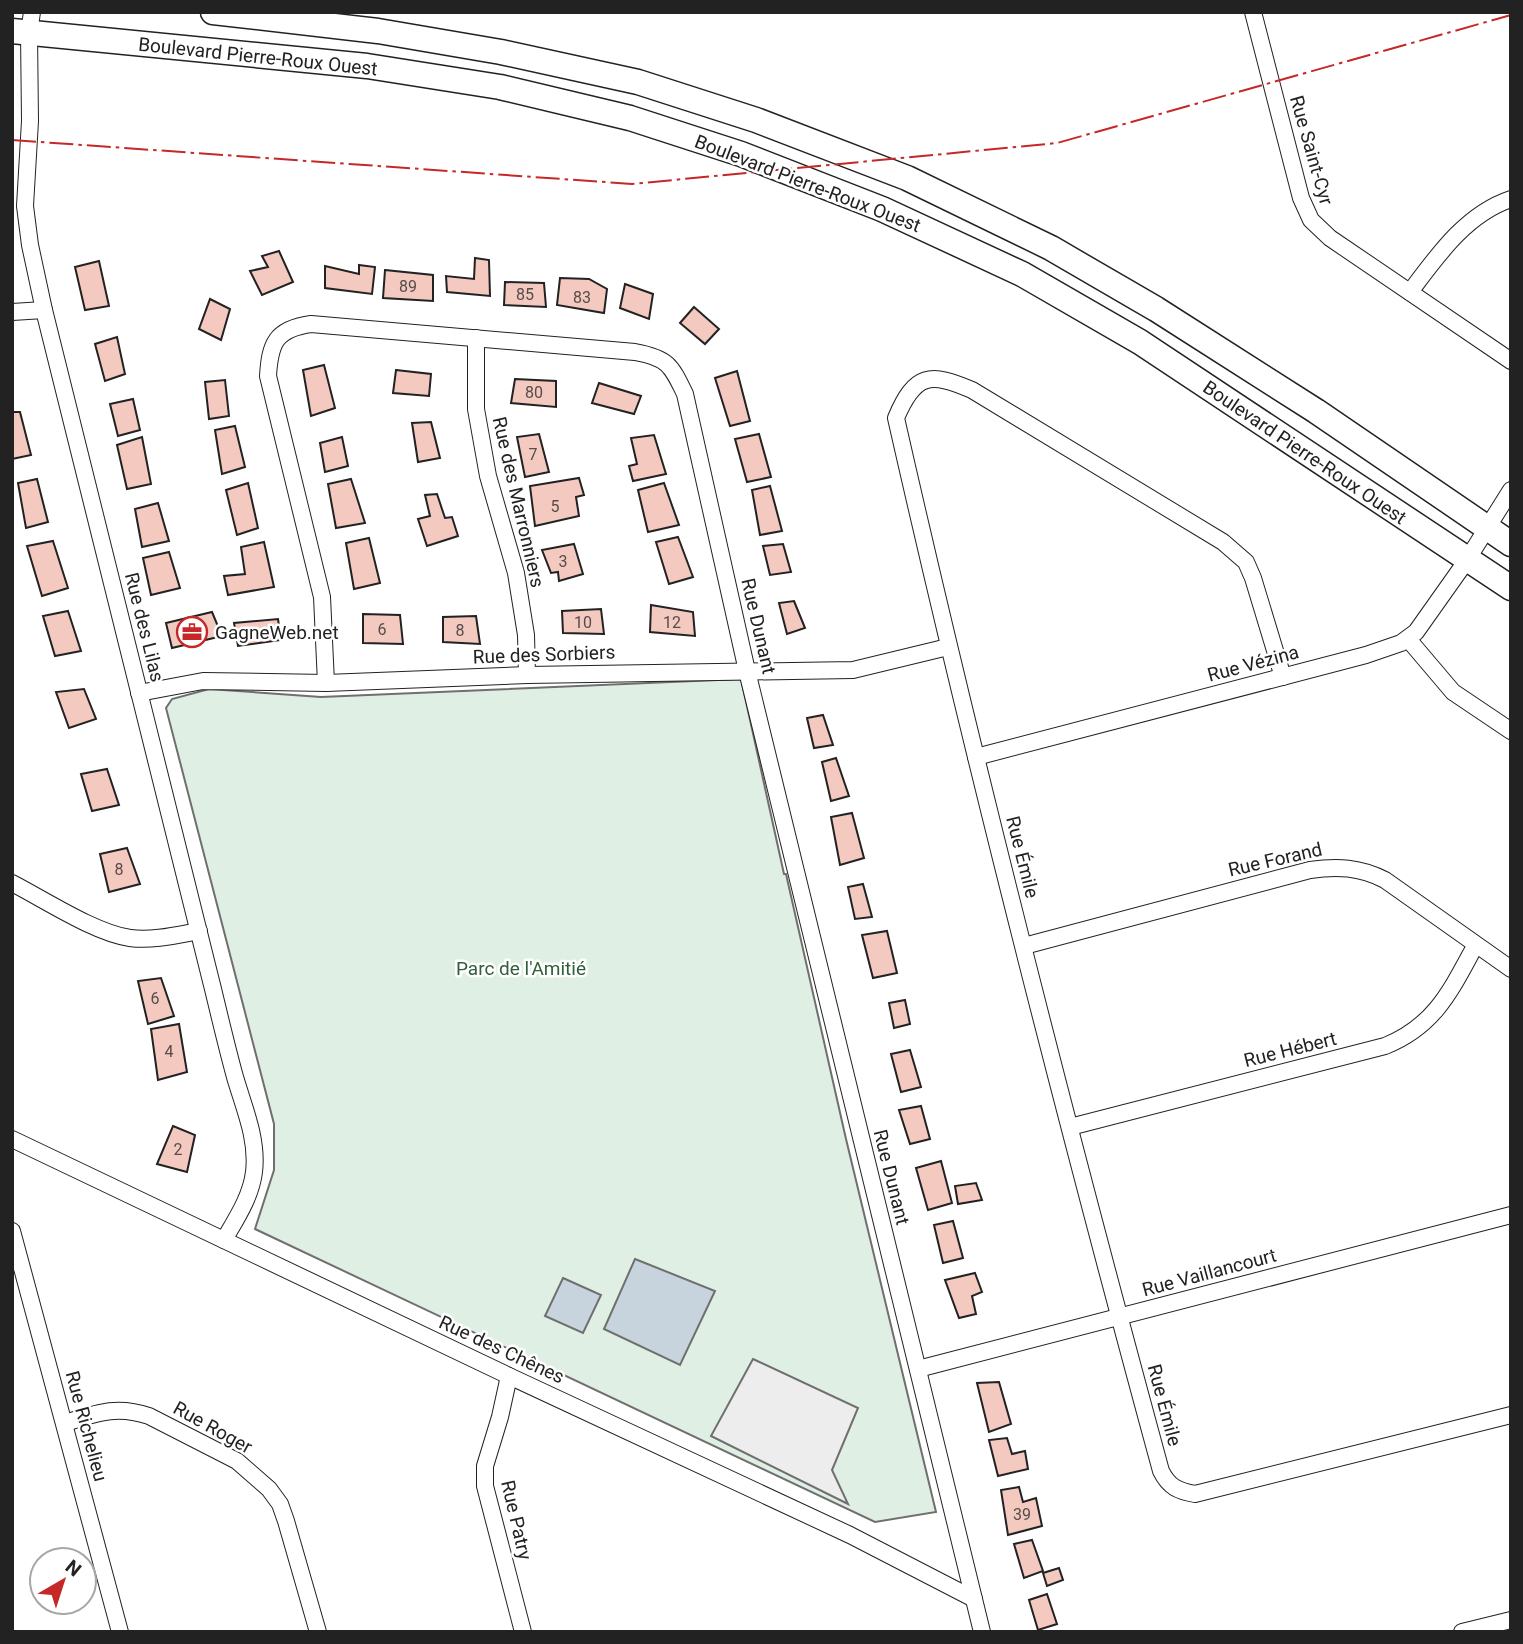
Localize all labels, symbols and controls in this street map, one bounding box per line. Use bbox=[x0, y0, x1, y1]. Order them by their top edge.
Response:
street label: Boulevard Pierre-Roux Ouest bbox=[137, 32, 379, 80]
street label: Rue Saint-Cyr bbox=[1285, 93, 1338, 208]
street label: Boulevard Pierre-Roux Ouest bbox=[692, 130, 924, 237]
house number: 89 bbox=[399, 277, 417, 296]
house number: 85 bbox=[516, 285, 534, 304]
house number: 83 bbox=[573, 288, 591, 307]
street label: Boulevard Pierre-Roux Ouest bbox=[1199, 376, 1411, 529]
house number: 80 bbox=[525, 383, 543, 402]
street label: Rue des Marronniers bbox=[488, 414, 549, 590]
house number: 7 bbox=[529, 445, 538, 464]
house number: 5 bbox=[551, 497, 560, 516]
house number: 3 bbox=[559, 552, 568, 571]
street label: Rue des Lilas bbox=[120, 570, 169, 684]
street label: Rue Dunant bbox=[736, 576, 781, 676]
house number: 10 bbox=[574, 613, 592, 632]
house number: 12 bbox=[663, 613, 681, 632]
office icon: GagneWeb.net bbox=[175, 615, 209, 649]
house number: 6 bbox=[378, 620, 387, 639]
place label: GagneWeb.net bbox=[215, 621, 339, 644]
house number: 8 bbox=[456, 621, 465, 640]
street label: Rue Vézina bbox=[1205, 640, 1301, 687]
street label: Rue des Sorbiers bbox=[472, 641, 616, 668]
street label: Rue Émile bbox=[1001, 814, 1044, 901]
street label: Rue Forand bbox=[1226, 838, 1324, 881]
house number: 8 bbox=[115, 860, 124, 879]
park label: Parc de l'Amitié bbox=[456, 957, 586, 980]
house number: 6 bbox=[151, 989, 160, 1008]
street label: Rue Hébert bbox=[1242, 1027, 1339, 1072]
house number: 4 bbox=[165, 1042, 174, 1061]
street label: Rue Dunant bbox=[869, 1127, 914, 1227]
house number: 2 bbox=[174, 1140, 183, 1159]
street label: Rue Vaillancourt bbox=[1139, 1244, 1279, 1301]
street label: Rue des Chênes bbox=[435, 1310, 568, 1389]
street label: Rue Émile bbox=[1143, 1362, 1186, 1449]
street label: Rue Richelieu bbox=[61, 1368, 112, 1484]
street label: Rue Roger bbox=[169, 1396, 257, 1459]
street label: Rue Patry bbox=[496, 1478, 537, 1562]
house number: 39 bbox=[1013, 1505, 1031, 1524]
north arrow bbox=[28, 1546, 98, 1616]
text: N bbox=[61, 1555, 86, 1581]

